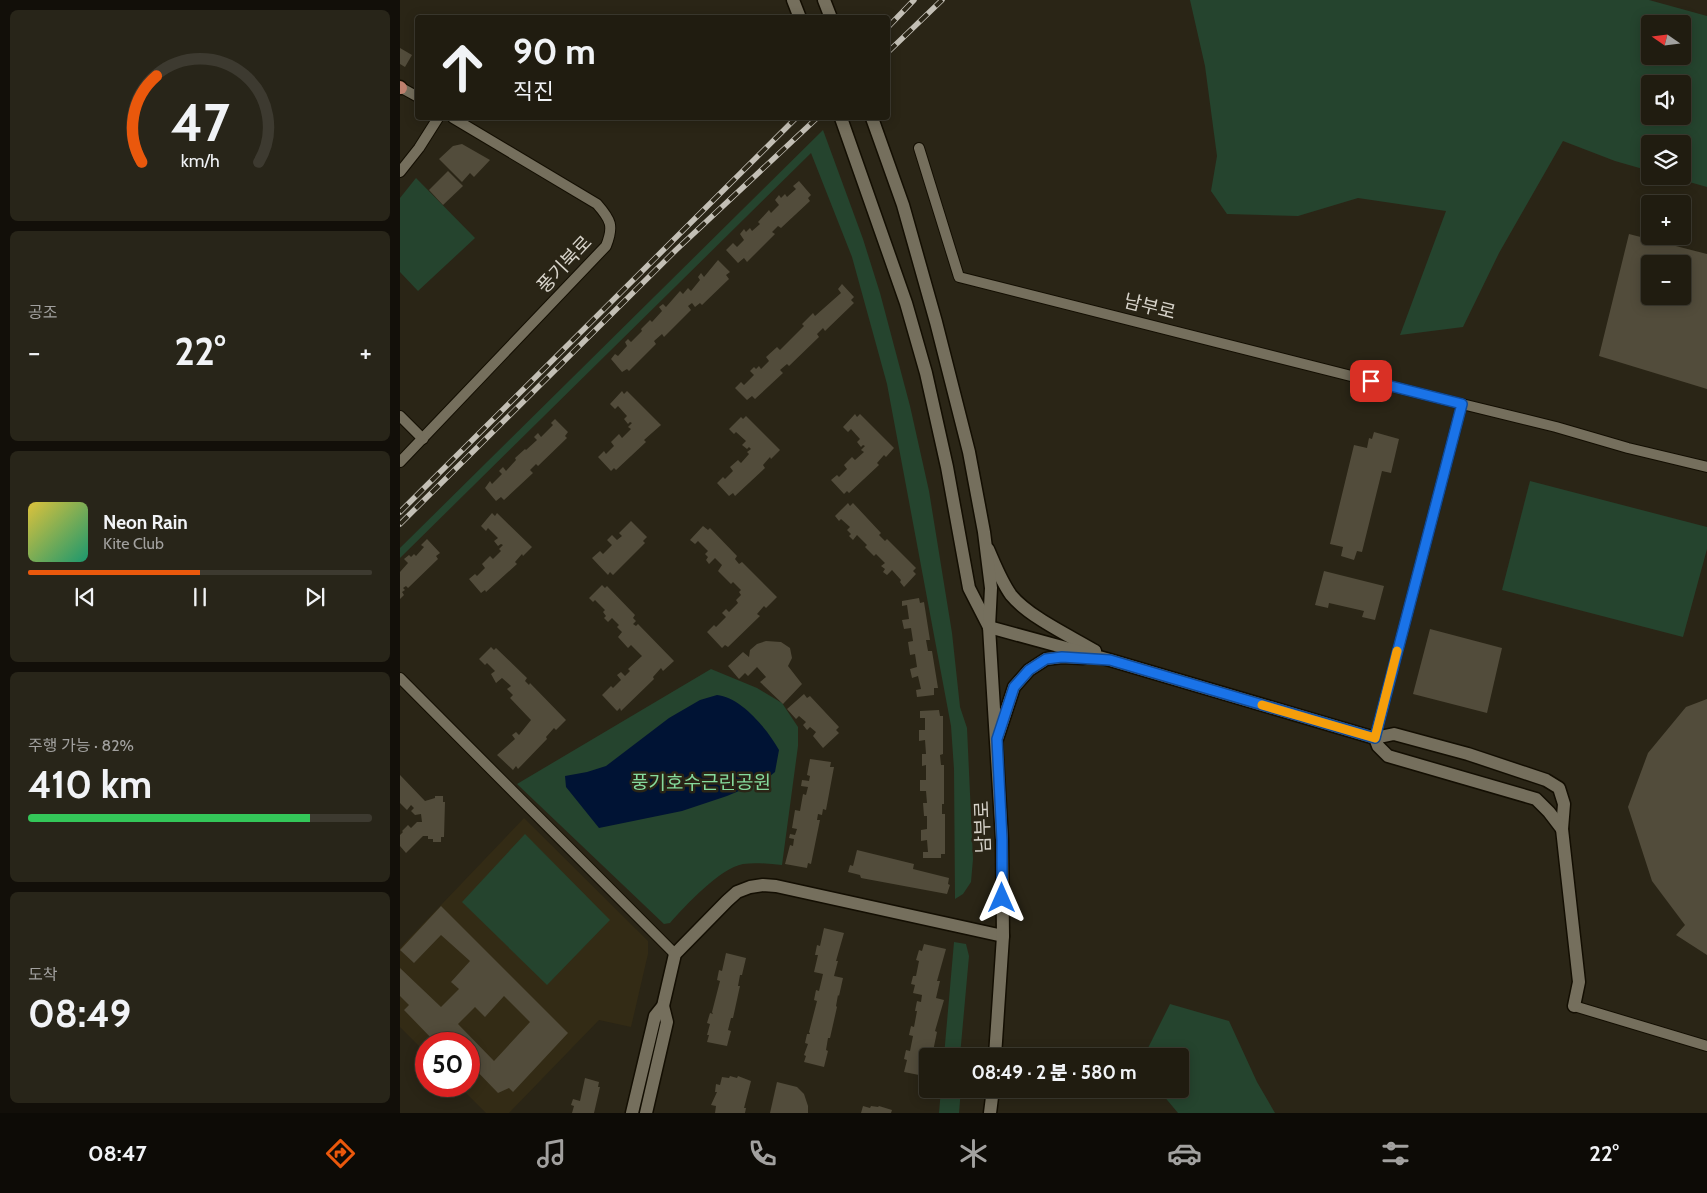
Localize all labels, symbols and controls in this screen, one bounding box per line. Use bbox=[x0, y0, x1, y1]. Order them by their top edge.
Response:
north arrow bbox=[1641, 15, 1691, 65]
map controls bbox=[1641, 15, 1691, 305]
text: 90 m bbox=[513, 30, 596, 73]
icon: ahead bbox=[430, 35, 495, 100]
button: sound bbox=[1641, 75, 1691, 125]
text: 직진 bbox=[513, 78, 553, 105]
text: 47 bbox=[171, 91, 230, 154]
button: layers bbox=[1641, 135, 1691, 185]
text: km/h bbox=[180, 150, 220, 171]
button: + bbox=[1641, 195, 1691, 245]
street label: 풍기북로 bbox=[532, 231, 597, 298]
button: − bbox=[1641, 255, 1691, 305]
street label: 남부로 bbox=[1122, 289, 1178, 324]
text: 공조 bbox=[28, 303, 57, 322]
text: 22° bbox=[174, 328, 226, 375]
text: − bbox=[28, 335, 40, 369]
text: + bbox=[360, 335, 372, 369]
pin bbox=[1350, 360, 1392, 402]
icon: arrive bbox=[1357, 367, 1385, 395]
text: Neon Rain bbox=[103, 511, 188, 534]
text: Kite Club bbox=[103, 534, 164, 553]
icon: previous bbox=[71, 583, 99, 611]
icon: pause bbox=[186, 583, 214, 611]
icon: next bbox=[301, 583, 329, 611]
text: 주행 가능 · 82% bbox=[28, 736, 134, 755]
text: 410 km bbox=[28, 761, 152, 808]
park label: 풍기호수근린공원 bbox=[631, 771, 771, 794]
street label: 남부로 bbox=[970, 800, 995, 854]
position arrow bbox=[975, 871, 1027, 923]
text: 도착 bbox=[28, 965, 57, 984]
text: 08:49 bbox=[28, 990, 131, 1037]
speed limit sign: 50 bbox=[415, 1032, 480, 1097]
text: 08:49 · 2 분 · 580 m bbox=[971, 1061, 1137, 1084]
icon: directions bbox=[323, 1136, 358, 1171]
icon: music bbox=[534, 1136, 569, 1171]
icon: phone bbox=[745, 1136, 780, 1171]
icon: climate bbox=[956, 1136, 991, 1171]
icon: car bbox=[1167, 1136, 1202, 1171]
icon: filters bbox=[1378, 1136, 1413, 1171]
text: 08:47 bbox=[88, 1140, 147, 1167]
text: 22° bbox=[1589, 1140, 1619, 1167]

